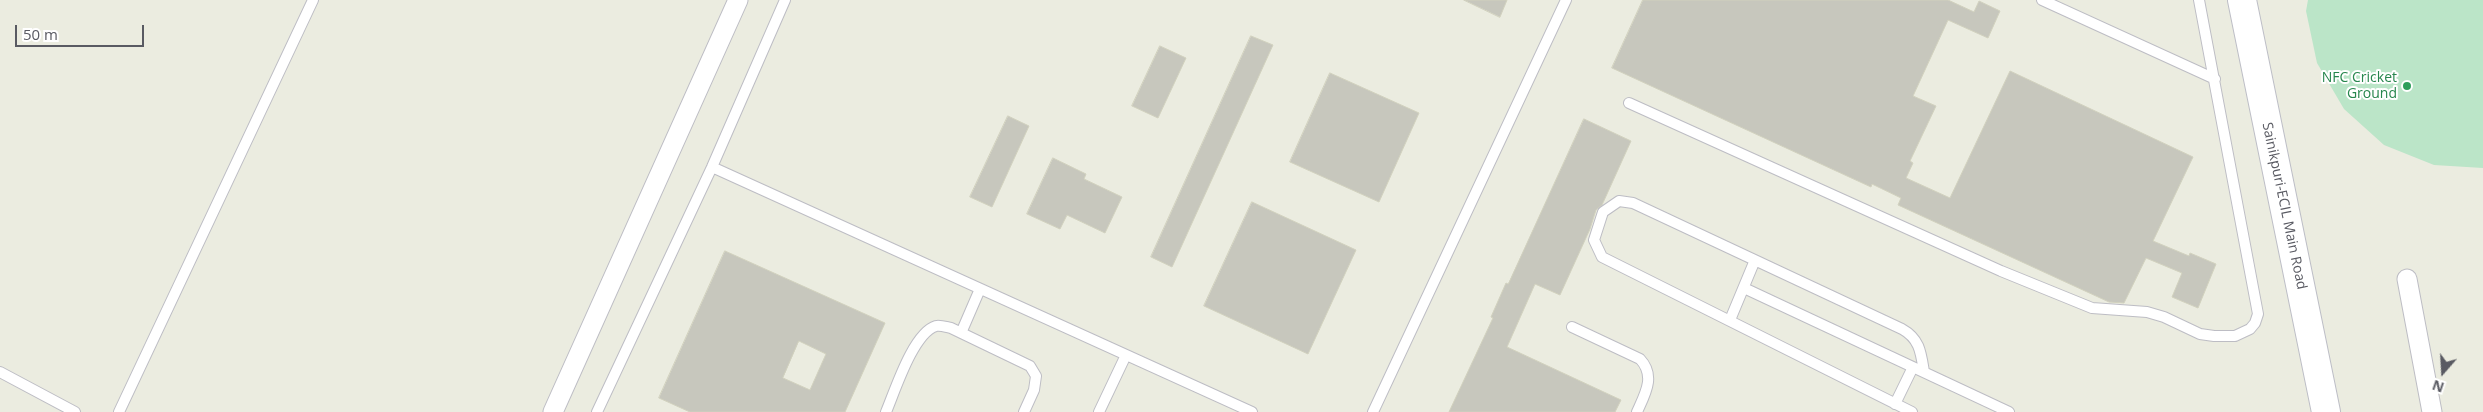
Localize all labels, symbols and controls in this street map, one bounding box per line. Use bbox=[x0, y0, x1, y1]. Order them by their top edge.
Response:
scale bar bbox=[18, 15, 146, 47]
text: 50 m bbox=[23, 24, 58, 44]
place label: NFC Cricket Ground bbox=[2322, 70, 2397, 102]
marker: NFC Cricket Ground bbox=[2401, 80, 2413, 92]
street label: Sainikpuri-ECIL Main Road bbox=[2258, 121, 2310, 291]
north arrow bbox=[2418, 347, 2468, 397]
text: N bbox=[2429, 376, 2446, 397]

